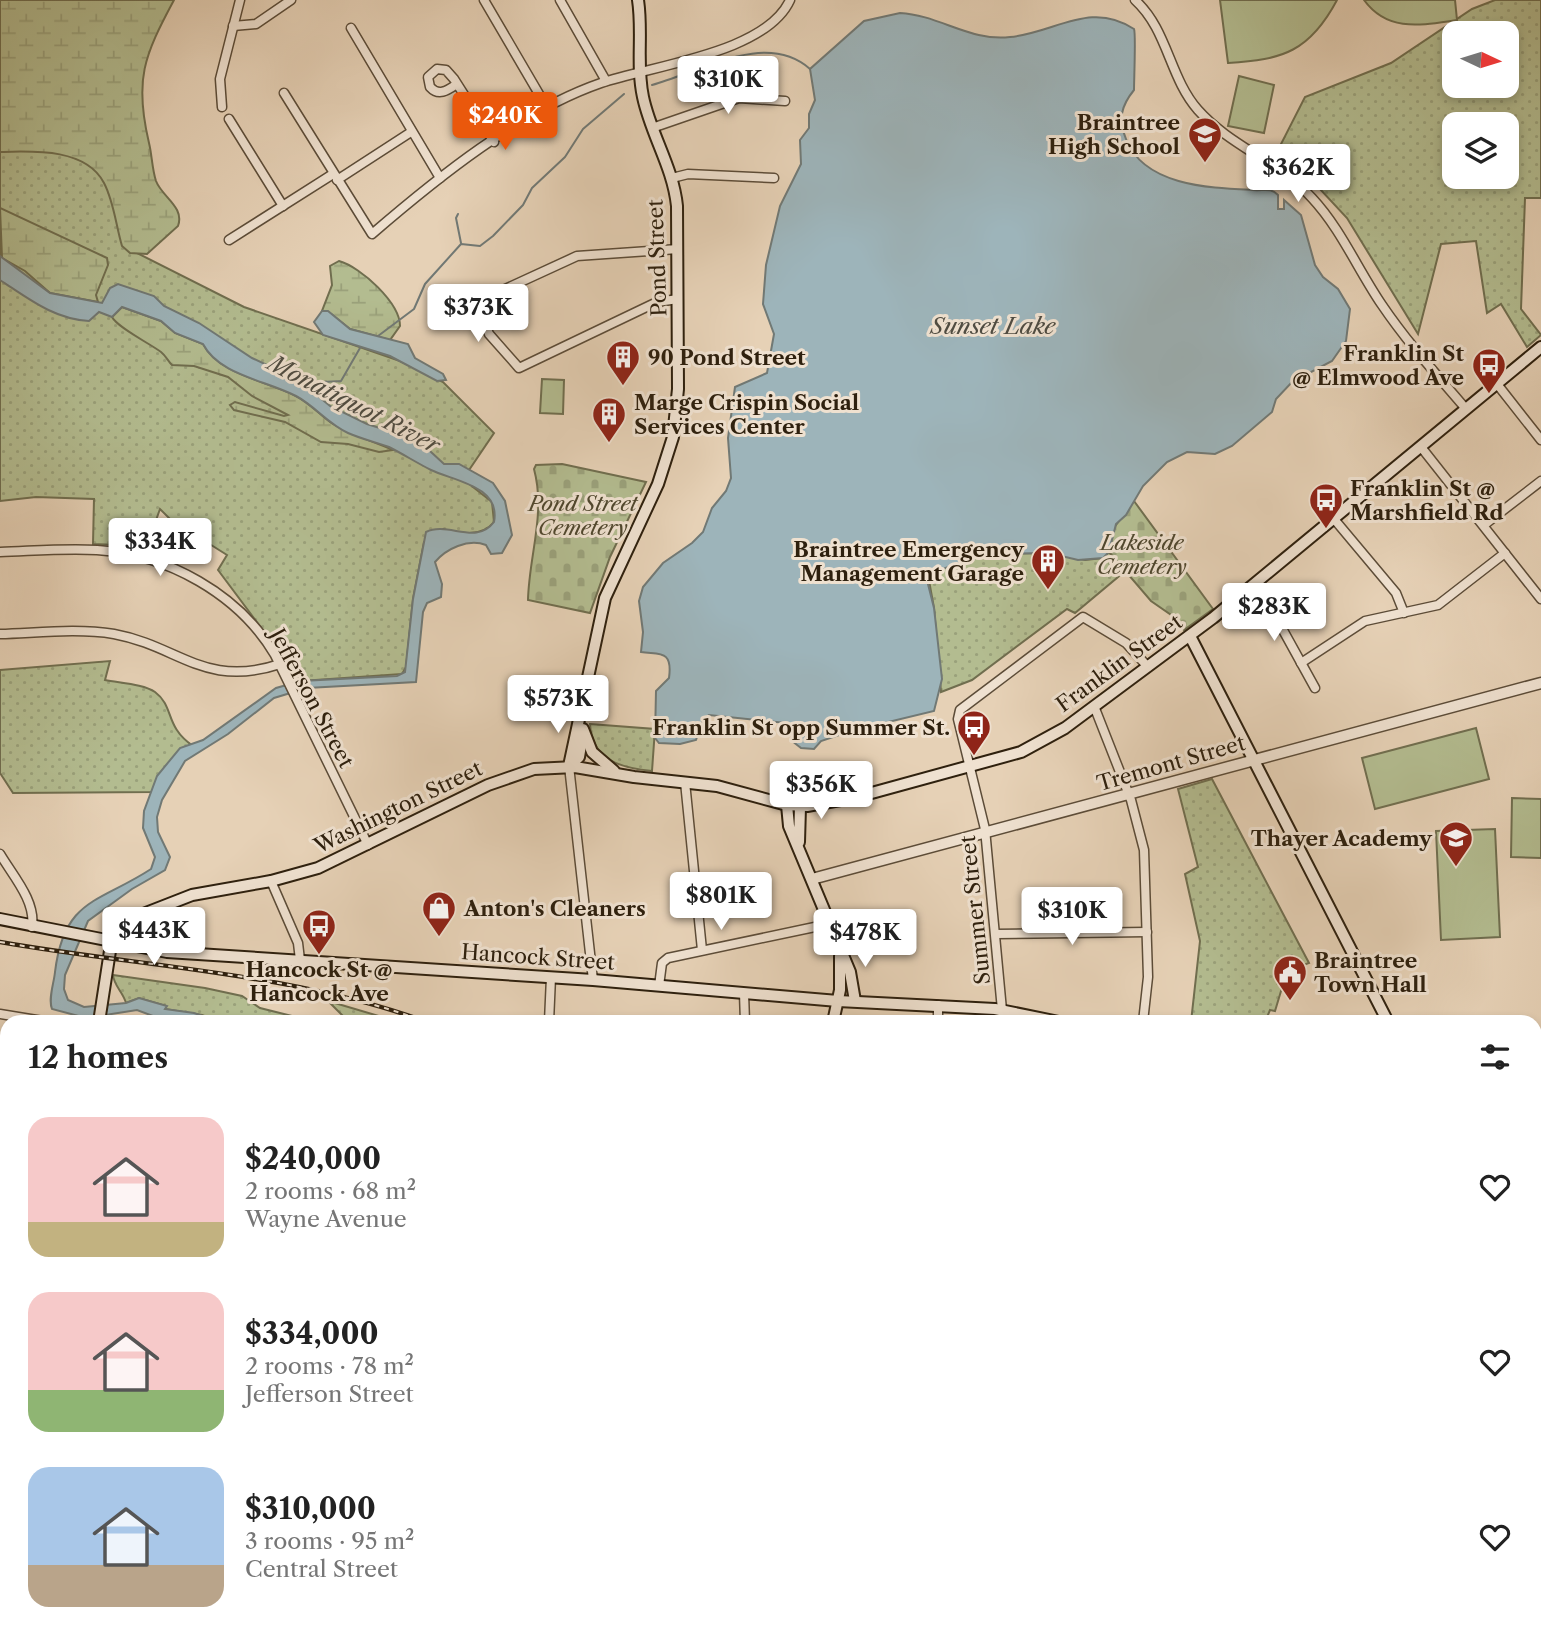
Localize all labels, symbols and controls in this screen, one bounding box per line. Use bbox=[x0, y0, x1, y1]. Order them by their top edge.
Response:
north arrow bbox=[1442, 21, 1519, 98]
map controls bbox=[1442, 21, 1519, 189]
pin: $310K bbox=[679, 57, 777, 116]
text: $310K bbox=[693, 65, 763, 93]
pin: $240K bbox=[456, 92, 554, 152]
text: $240K bbox=[468, 101, 542, 129]
place label: Braintree High School bbox=[1048, 110, 1180, 159]
button: layers bbox=[1442, 112, 1519, 189]
school or university icon: Braintree High School bbox=[1186, 115, 1224, 164]
pin: $362K bbox=[1249, 144, 1347, 204]
text: $362K bbox=[1262, 153, 1334, 181]
street label: Pond Street bbox=[642, 198, 672, 317]
pin: $373K bbox=[429, 284, 527, 344]
text: $373K bbox=[443, 293, 513, 321]
water label: Sunset Lake bbox=[929, 312, 1056, 340]
building icon: 90 Pond Street bbox=[604, 338, 642, 387]
place label: Franklin St @ Elmwood Ave bbox=[1292, 341, 1465, 390]
place label: 90 Pond Street bbox=[648, 345, 806, 370]
bus stop icon: Franklin St @ Elmwood Ave bbox=[1470, 346, 1508, 395]
water label: Monatiquot River bbox=[261, 347, 446, 460]
place label: Marge Crispin Social Services Center bbox=[634, 390, 859, 439]
building icon: Marge Crispin Social Services Center bbox=[590, 395, 628, 444]
place label: Franklin St @ Marshfield Rd bbox=[1350, 476, 1504, 525]
bus stop icon: Franklin St @ Marshfield Rd bbox=[1307, 481, 1345, 530]
park label: Pond Street Cemetery bbox=[527, 491, 639, 540]
pin: $334K bbox=[111, 518, 209, 578]
text: $334K bbox=[125, 527, 195, 555]
park label: Lakeside Cemetery bbox=[1097, 530, 1187, 579]
place label: Braintree Emergency Management Garage bbox=[793, 537, 1025, 586]
building icon: Braintree Emergency Management Garage bbox=[1029, 542, 1067, 591]
pin: $283K bbox=[1225, 584, 1323, 643]
text: $283K bbox=[1238, 592, 1310, 620]
street label: Franklin Street bbox=[1051, 609, 1187, 717]
street label: Jefferson Street bbox=[263, 621, 359, 772]
pin: $573K bbox=[509, 676, 607, 735]
text: $573K bbox=[524, 684, 592, 712]
bus stop icon: Franklin St opp Summer St. bbox=[955, 708, 993, 757]
place label: Franklin St opp Summer St. bbox=[652, 715, 950, 740]
street label: Tremont Street bbox=[1094, 730, 1248, 796]
street label: Washington Street bbox=[309, 755, 487, 859]
pin: $356K bbox=[772, 762, 870, 821]
text: $356K bbox=[786, 770, 856, 798]
school or university icon: Thayer Academy bbox=[1437, 819, 1475, 868]
place label: Thayer Academy bbox=[1251, 826, 1433, 851]
street label: Summer Street bbox=[955, 834, 995, 986]
pin: $801K bbox=[672, 872, 770, 932]
text: $801K bbox=[686, 881, 756, 909]
pin: $310K bbox=[1023, 888, 1121, 947]
shop icon: Anton's Cleaners bbox=[420, 889, 458, 938]
place label: Anton's Cleaners bbox=[463, 896, 646, 921]
text: $310K bbox=[1037, 896, 1107, 924]
bus stop icon: Hancock St @ Hancock Ave bbox=[300, 907, 338, 956]
pin: $443K bbox=[105, 908, 203, 967]
pin: $478K bbox=[816, 909, 914, 969]
text: $443K bbox=[118, 916, 190, 944]
text: $478K bbox=[829, 918, 901, 946]
street label: Hancock Street bbox=[460, 939, 616, 975]
place label: Braintree Town Hall bbox=[1314, 948, 1427, 997]
public building icon: Braintree Town Hall bbox=[1271, 953, 1309, 1002]
place label: Hancock St @ Hancock Ave bbox=[245, 957, 393, 1006]
icon: filters bbox=[1476, 1038, 1514, 1076]
text: 12 homes bbox=[28, 1039, 168, 1076]
text: $240,000 bbox=[245, 1140, 381, 1177]
icon: home bbox=[84, 1145, 168, 1229]
icon: heart bbox=[1476, 1168, 1514, 1206]
text: 2 rooms · 68 m² bbox=[245, 1177, 416, 1205]
text: Wayne Avenue bbox=[245, 1205, 407, 1233]
text: $334,000 bbox=[245, 1315, 379, 1352]
icon: home bbox=[84, 1320, 168, 1404]
icon: heart bbox=[1476, 1343, 1514, 1381]
text: 2 rooms · 78 m² bbox=[245, 1352, 414, 1380]
text: Jefferson Street bbox=[245, 1380, 414, 1408]
text: $310,000 bbox=[245, 1490, 376, 1527]
icon: home bbox=[84, 1495, 168, 1579]
icon: heart bbox=[1476, 1518, 1514, 1556]
text: 3 rooms · 95 m² bbox=[245, 1527, 414, 1555]
text: Central Street bbox=[245, 1555, 398, 1583]

